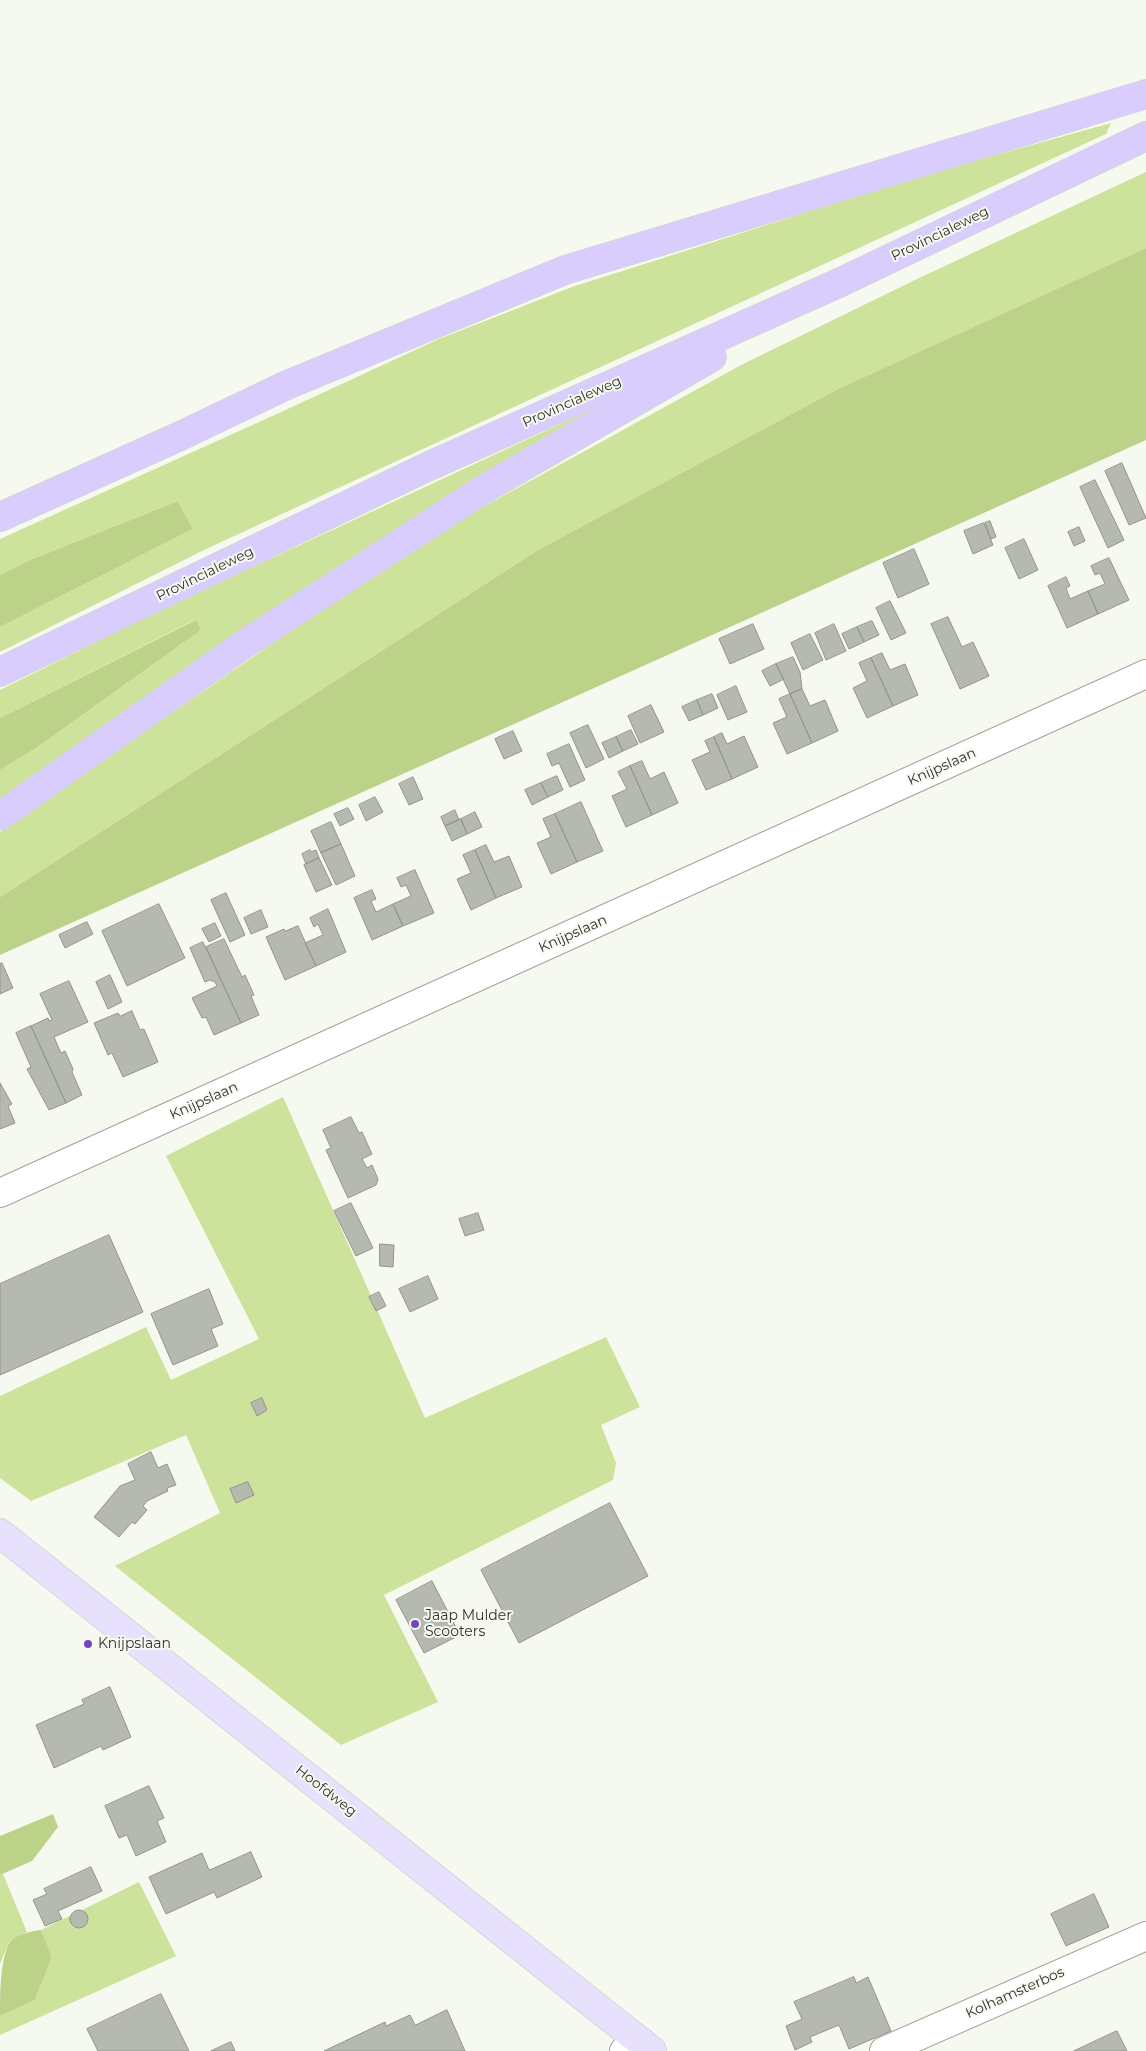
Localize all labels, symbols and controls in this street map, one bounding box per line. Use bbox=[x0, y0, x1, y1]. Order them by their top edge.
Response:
street label: Provincialeweg bbox=[888, 203, 992, 265]
street label: Provincialeweg bbox=[520, 373, 624, 431]
street label: Provincialeweg bbox=[153, 543, 257, 605]
street label: Knijpslaan bbox=[905, 744, 979, 790]
street label: Knijpslaan bbox=[536, 911, 610, 957]
street label: Knijpslaan bbox=[167, 1078, 241, 1124]
place label: Jaap Mulder Scooters bbox=[425, 1608, 512, 1640]
marker: Jaap Mulder Scooters bbox=[409, 1618, 421, 1630]
place label: Knijpslaan bbox=[98, 1636, 171, 1652]
marker: Knijpslaan bbox=[82, 1638, 94, 1650]
street label: Hoofdweg bbox=[292, 1762, 360, 1820]
street label: Kolhamsterbos bbox=[963, 1964, 1067, 2022]

